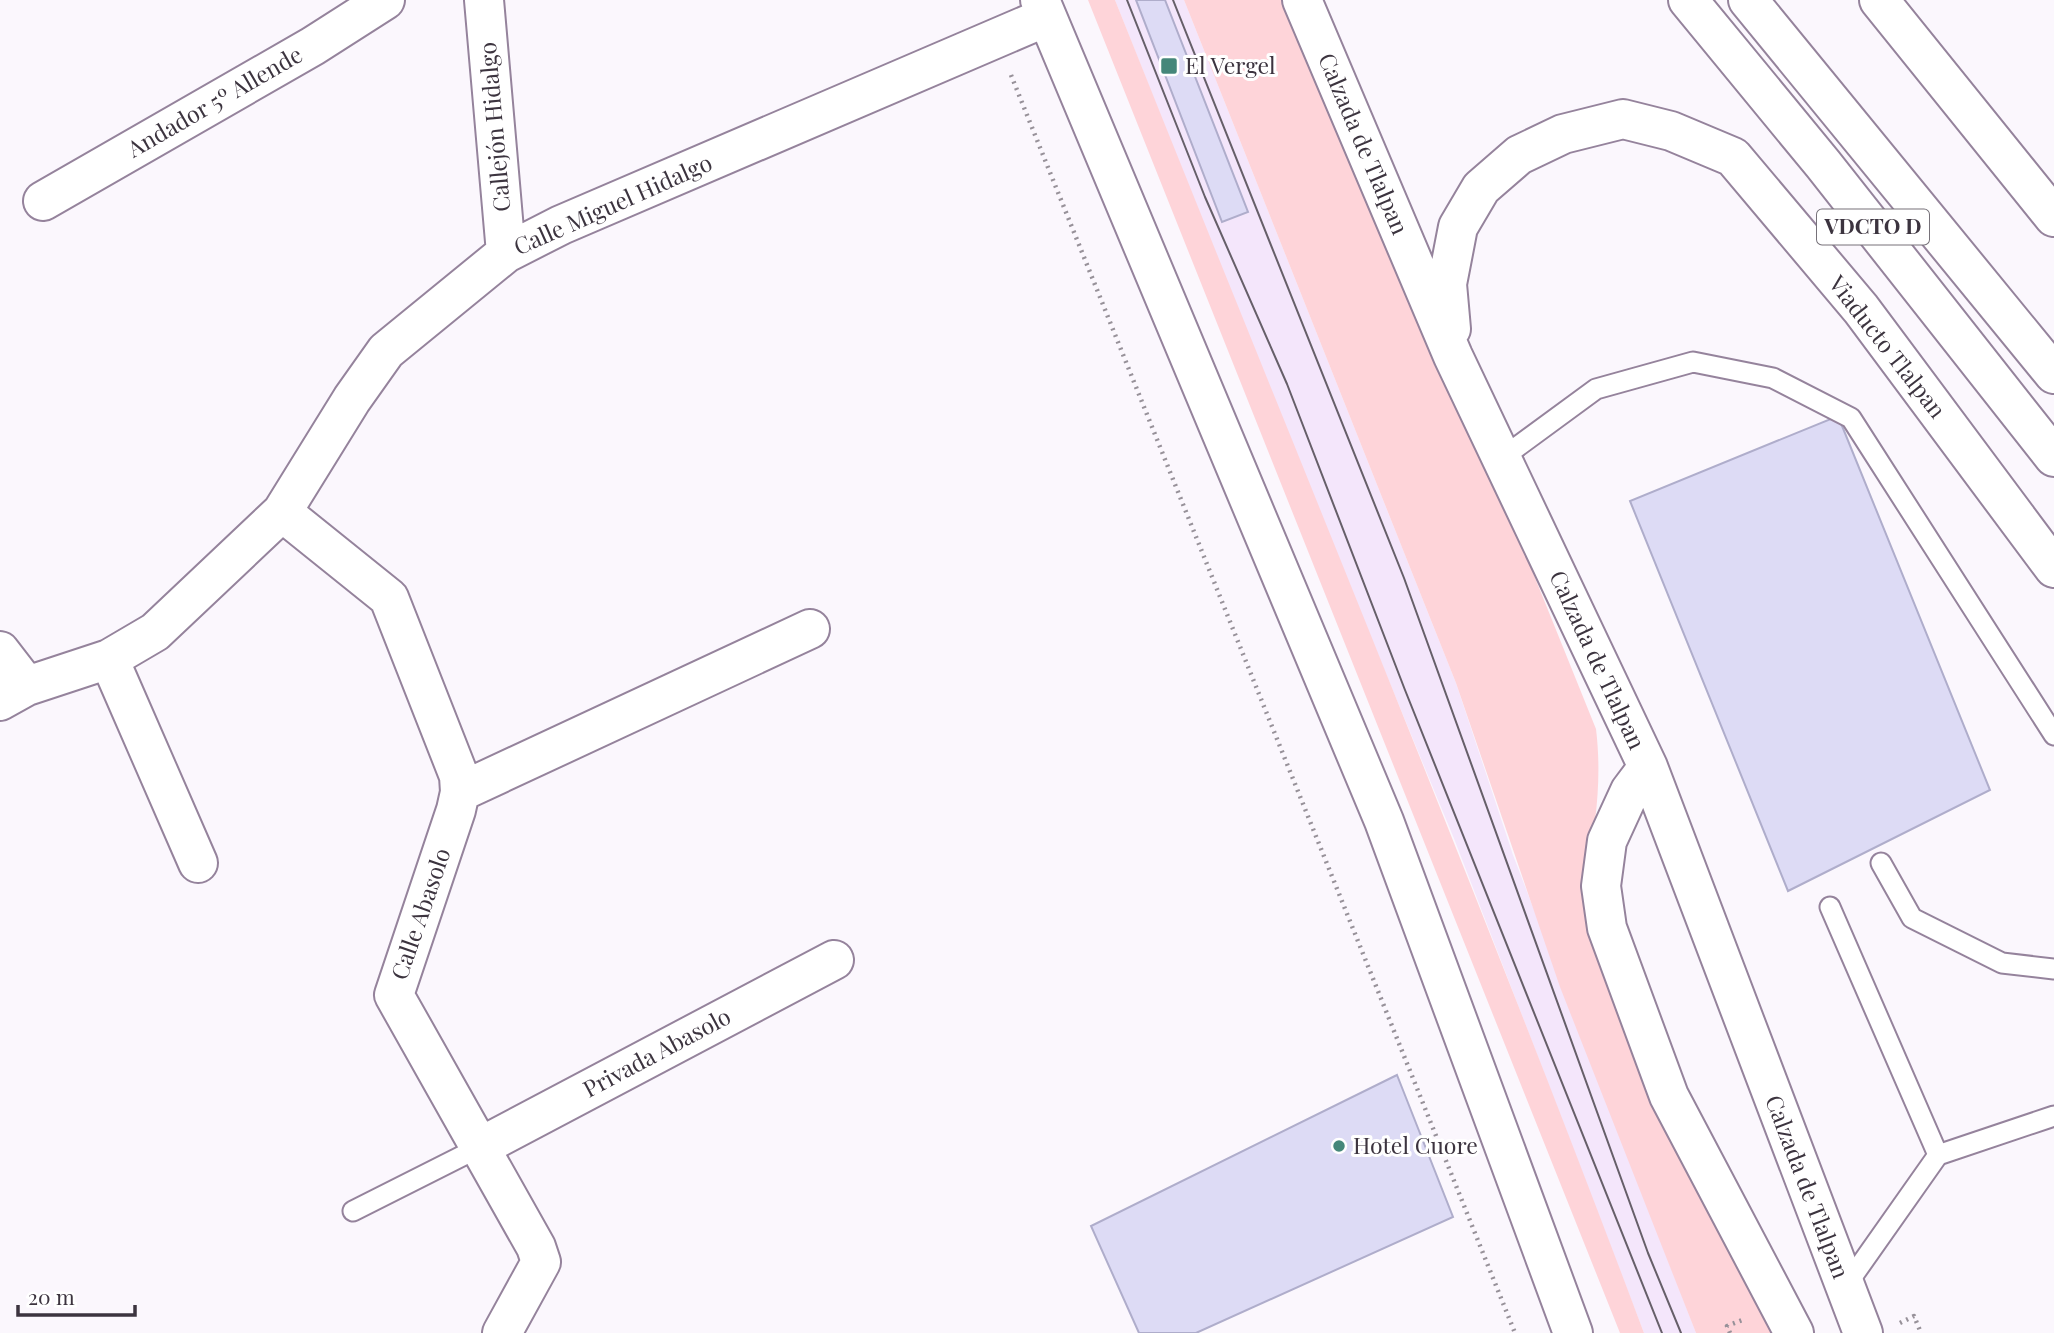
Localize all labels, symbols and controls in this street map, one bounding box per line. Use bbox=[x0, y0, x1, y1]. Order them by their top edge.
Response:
street label: Andador 5º Allende bbox=[120, 38, 307, 164]
street label: Callejón Hidalgo bbox=[471, 41, 516, 213]
street label: Calzada de Tlalpan bbox=[1312, 48, 1417, 239]
place label: El Vergel bbox=[1185, 49, 1276, 80]
marker: El Vergel bbox=[1159, 56, 1179, 76]
street label: Calle Miguel Hidalgo bbox=[508, 146, 716, 261]
road number: VDCTO D bbox=[1817, 210, 1929, 244]
street label: Viaducto Tlalpan bbox=[1822, 268, 1954, 424]
street label: Calzada de Tlalpan bbox=[1543, 565, 1654, 754]
street label: Calle Abasolo bbox=[383, 844, 457, 983]
street label: Privada Abasolo bbox=[577, 1000, 736, 1104]
street label: Calzada de Tlalpan bbox=[1759, 1090, 1858, 1283]
place label: Hotel Cuore bbox=[1353, 1129, 1478, 1160]
marker: Hotel Cuore bbox=[1331, 1138, 1347, 1154]
scale bar bbox=[18, 1274, 135, 1318]
text: 20 m bbox=[28, 1282, 75, 1310]

